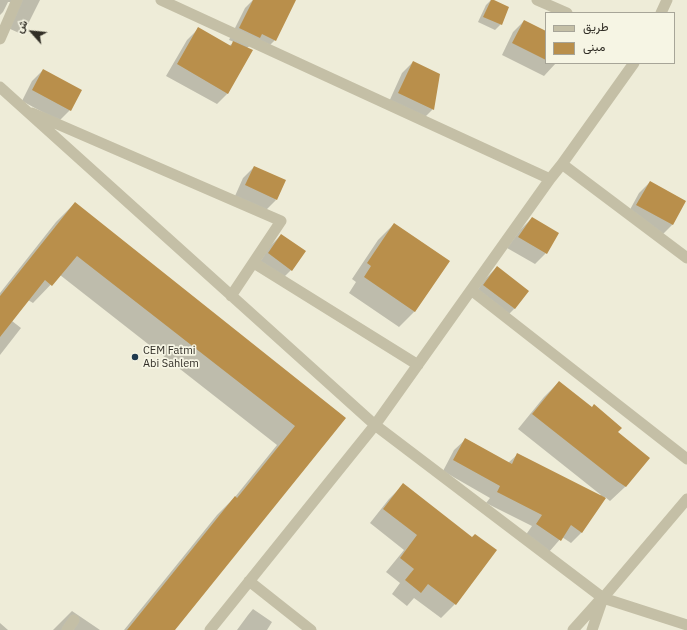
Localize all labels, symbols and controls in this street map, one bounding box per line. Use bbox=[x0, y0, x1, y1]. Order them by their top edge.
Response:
north arrow bbox=[12, 12, 52, 52]
legend bbox=[545, 12, 675, 64]
text: ش bbox=[12, 17, 31, 36]
text: طريق bbox=[583, 19, 608, 34]
text: مبنى bbox=[583, 39, 605, 54]
place label: CEM Fatmi Abi Sahlem bbox=[143, 344, 199, 370]
marker: CEM Fatmi Abi Sahlem bbox=[130, 352, 140, 362]

